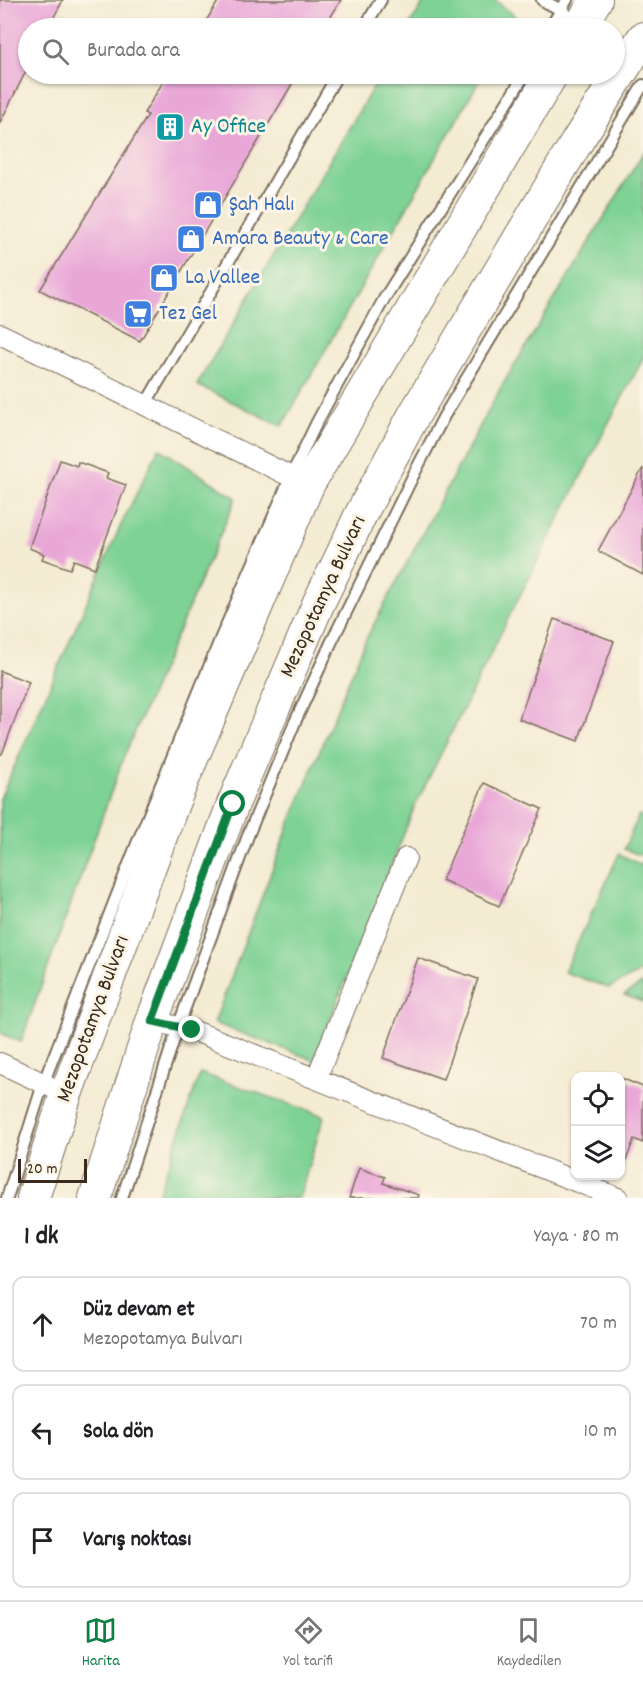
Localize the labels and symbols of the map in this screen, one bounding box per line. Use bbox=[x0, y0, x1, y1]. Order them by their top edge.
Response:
building icon: Ay Office bbox=[154, 111, 186, 143]
place label: Ay Office bbox=[191, 112, 266, 143]
shop icon: Şah Halı bbox=[192, 189, 224, 221]
place label: Şah Halı bbox=[229, 190, 294, 221]
shop icon: Amara Beauty & Care bbox=[175, 223, 207, 255]
place label: Amara Beauty & Care bbox=[212, 224, 389, 255]
shop icon: La Vallee bbox=[148, 262, 180, 294]
place label: La Vallee bbox=[185, 263, 260, 294]
supermarket icon: Tez Gel bbox=[122, 298, 154, 330]
place label: Tez Gel bbox=[159, 299, 217, 330]
street label: Mezopotamya Bulvarı bbox=[273, 511, 375, 683]
route start bbox=[219, 790, 245, 816]
street label: Mezopotamya Bulvarı bbox=[49, 931, 139, 1107]
route end bbox=[178, 1016, 204, 1042]
scale bar bbox=[18, 1156, 87, 1184]

